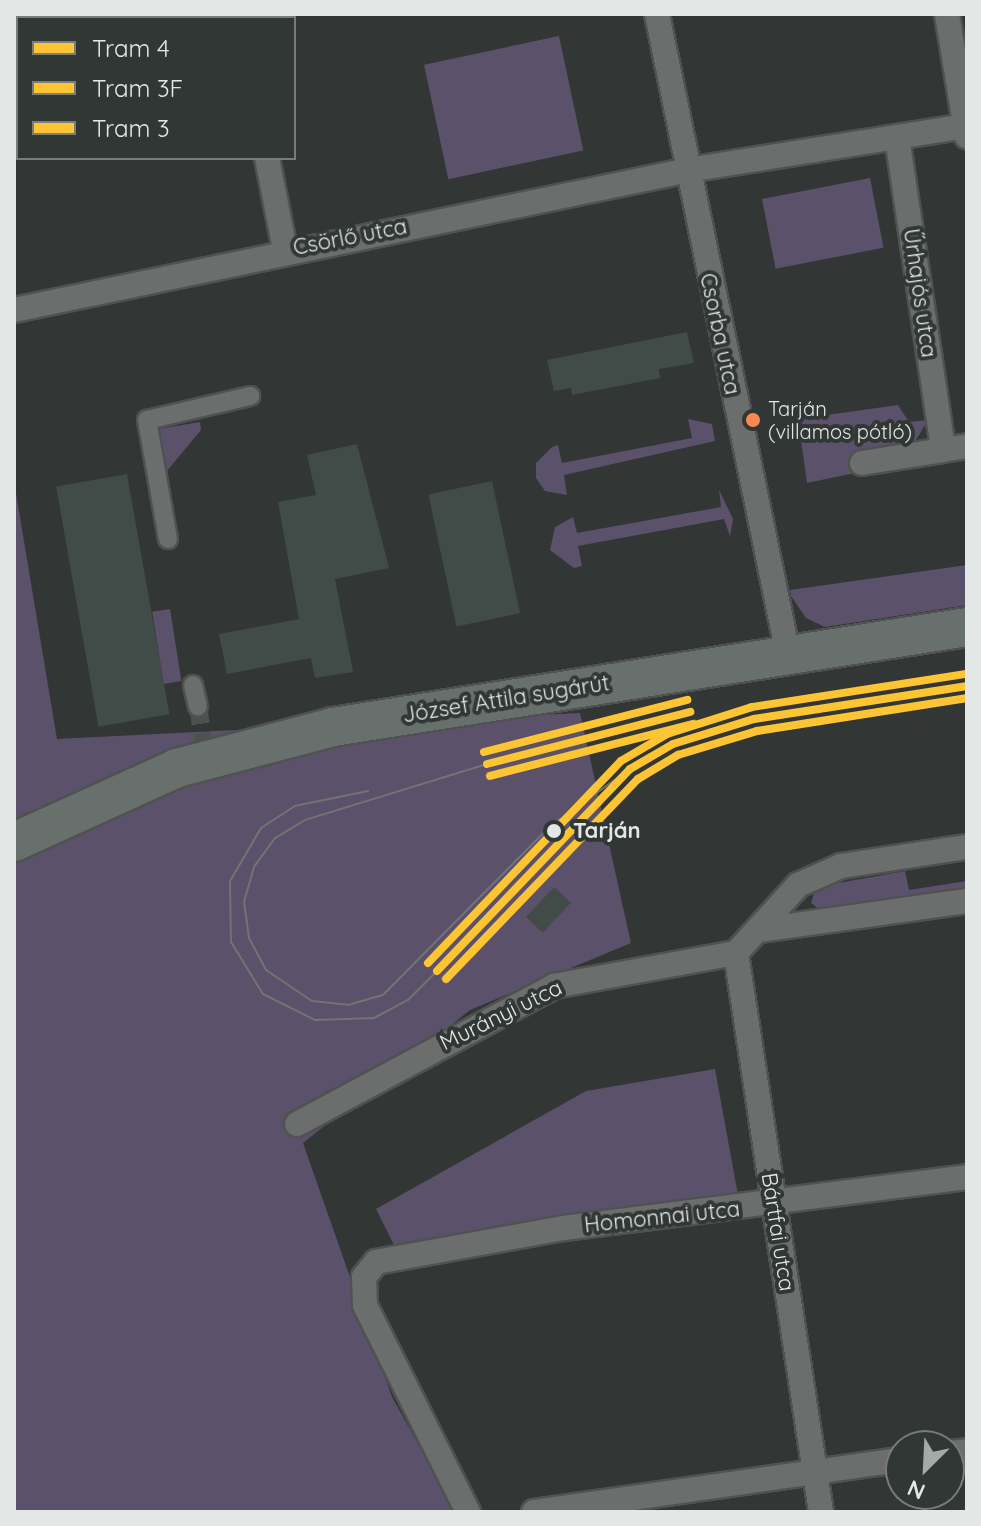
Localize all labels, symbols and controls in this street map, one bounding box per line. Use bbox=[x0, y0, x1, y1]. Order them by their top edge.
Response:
legend bbox=[16, 16, 296, 160]
text: Tram 4 bbox=[92, 33, 170, 63]
text: Tram 3F bbox=[92, 73, 183, 103]
text: Tram 3 bbox=[92, 113, 170, 143]
street label: Csörlő utca bbox=[291, 213, 409, 261]
street label: Űrhajós utca bbox=[898, 227, 942, 359]
street label: Csorba utca bbox=[694, 271, 746, 397]
place label: Tarján (villamos pótló) bbox=[768, 396, 912, 443]
marker: Tarján (villamos pótló) bbox=[745, 412, 761, 428]
street label: József Attila sugárút bbox=[401, 670, 611, 728]
place label: Tarján bbox=[573, 818, 641, 844]
marker: Tarján bbox=[542, 819, 566, 843]
street label: Murányi utca bbox=[436, 974, 566, 1056]
street label: Bártfai utca bbox=[756, 1171, 800, 1293]
street label: Homonnai utca bbox=[583, 1196, 741, 1238]
north arrow bbox=[885, 1430, 965, 1510]
text: N bbox=[903, 1474, 929, 1506]

